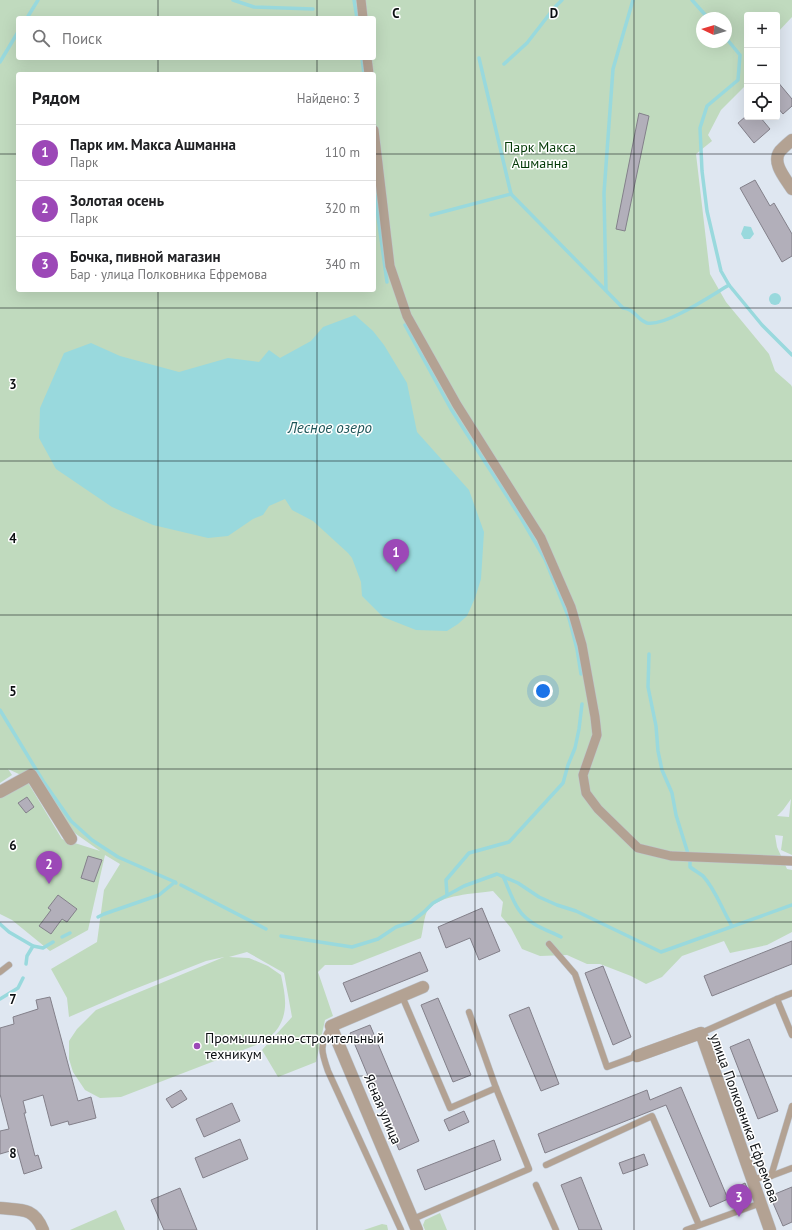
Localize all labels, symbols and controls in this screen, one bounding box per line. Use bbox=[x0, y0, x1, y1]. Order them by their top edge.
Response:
text: C bbox=[392, 5, 400, 22]
text: D bbox=[550, 5, 558, 22]
north arrow bbox=[696, 12, 732, 48]
map controls bbox=[744, 12, 780, 120]
button: + bbox=[744, 12, 780, 48]
search box bbox=[16, 16, 376, 60]
icon: search bbox=[30, 27, 52, 49]
text: Поиск bbox=[62, 29, 102, 48]
button: − bbox=[744, 48, 780, 84]
button: locate bbox=[744, 84, 780, 120]
text: Рядом bbox=[32, 87, 80, 109]
text: Найдено: 3 bbox=[297, 90, 360, 107]
text: Парк им. Макса Ашманна bbox=[70, 135, 236, 154]
park label: Парк Макса Ашманна bbox=[504, 138, 576, 172]
text: 1 bbox=[41, 144, 49, 161]
text: 110 m bbox=[325, 144, 360, 161]
text: Парк bbox=[70, 154, 98, 171]
text: Золотая осень bbox=[70, 191, 164, 210]
text: 2 bbox=[41, 200, 49, 217]
text: 320 m bbox=[325, 200, 360, 217]
text: Парк bbox=[70, 210, 98, 227]
text: Бочка, пивной магазин bbox=[70, 247, 221, 266]
text: 3 bbox=[41, 256, 49, 273]
text: 340 m bbox=[325, 256, 360, 273]
text: Бар · улица Полковника Ефремова bbox=[70, 266, 267, 283]
text: 3 bbox=[9, 376, 17, 393]
water label: Лесное озеро bbox=[287, 418, 372, 437]
text: 4 bbox=[9, 530, 17, 547]
pin: 1 bbox=[383, 539, 409, 572]
your location bbox=[533, 681, 553, 701]
text: 5 bbox=[9, 683, 17, 700]
text: 6 bbox=[9, 837, 17, 854]
pin: 2 bbox=[36, 851, 62, 884]
text: 7 bbox=[9, 991, 17, 1008]
place label: Промышленно-строительный техникум bbox=[205, 1029, 384, 1063]
street label: улица Полковника Ефремова bbox=[706, 1031, 784, 1205]
marker: Промышленно-строительный техникум bbox=[192, 1041, 202, 1051]
street label: Ясная улица bbox=[360, 1071, 406, 1147]
text: 8 bbox=[9, 1145, 17, 1162]
pin: 3 bbox=[726, 1184, 752, 1217]

